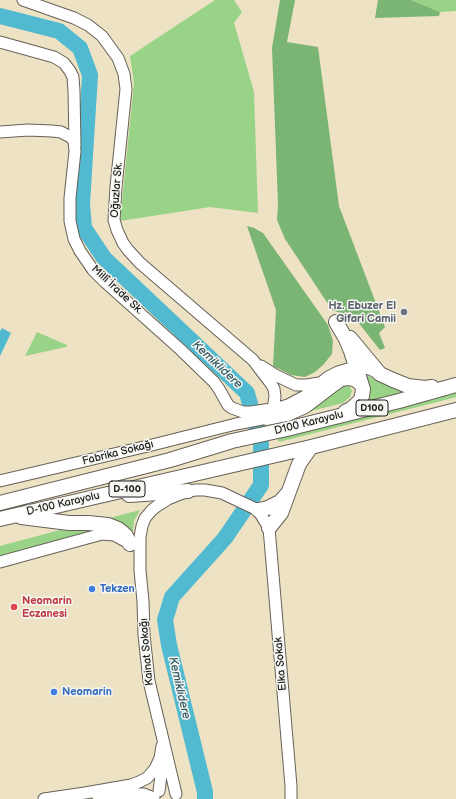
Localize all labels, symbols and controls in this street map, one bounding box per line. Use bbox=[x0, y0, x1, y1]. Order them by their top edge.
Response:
street label: Oğuzlar Sk. bbox=[108, 162, 126, 218]
street label: Millî İrade Sk. bbox=[88, 263, 146, 317]
place label: Hz. Ebuzer El Gifari Camii bbox=[328, 299, 396, 325]
marker: Hz. Ebuzer El Gifari Camii bbox=[399, 307, 409, 317]
water label: Kemiklidere bbox=[189, 338, 245, 392]
road number: D100 bbox=[356, 400, 388, 416]
street label: D100 Karayolu bbox=[273, 408, 345, 438]
street label: Fabrika Sokağı bbox=[81, 438, 155, 468]
road number: D-100 bbox=[109, 481, 145, 497]
street label: D-100 Karayolu bbox=[25, 489, 101, 519]
place label: Tekzen bbox=[100, 582, 135, 596]
marker: Tekzen bbox=[87, 584, 97, 594]
place label: Neomarin Eczanesi bbox=[22, 594, 72, 620]
marker: Neomarin Eczanesi bbox=[9, 602, 19, 612]
street label: Kainat Sokağı bbox=[137, 618, 157, 686]
street label: Elka Sokak bbox=[272, 637, 290, 691]
water label: Kemiklidere bbox=[165, 655, 193, 721]
place label: Neomarin bbox=[62, 685, 112, 699]
marker: Neomarin bbox=[49, 687, 59, 697]

